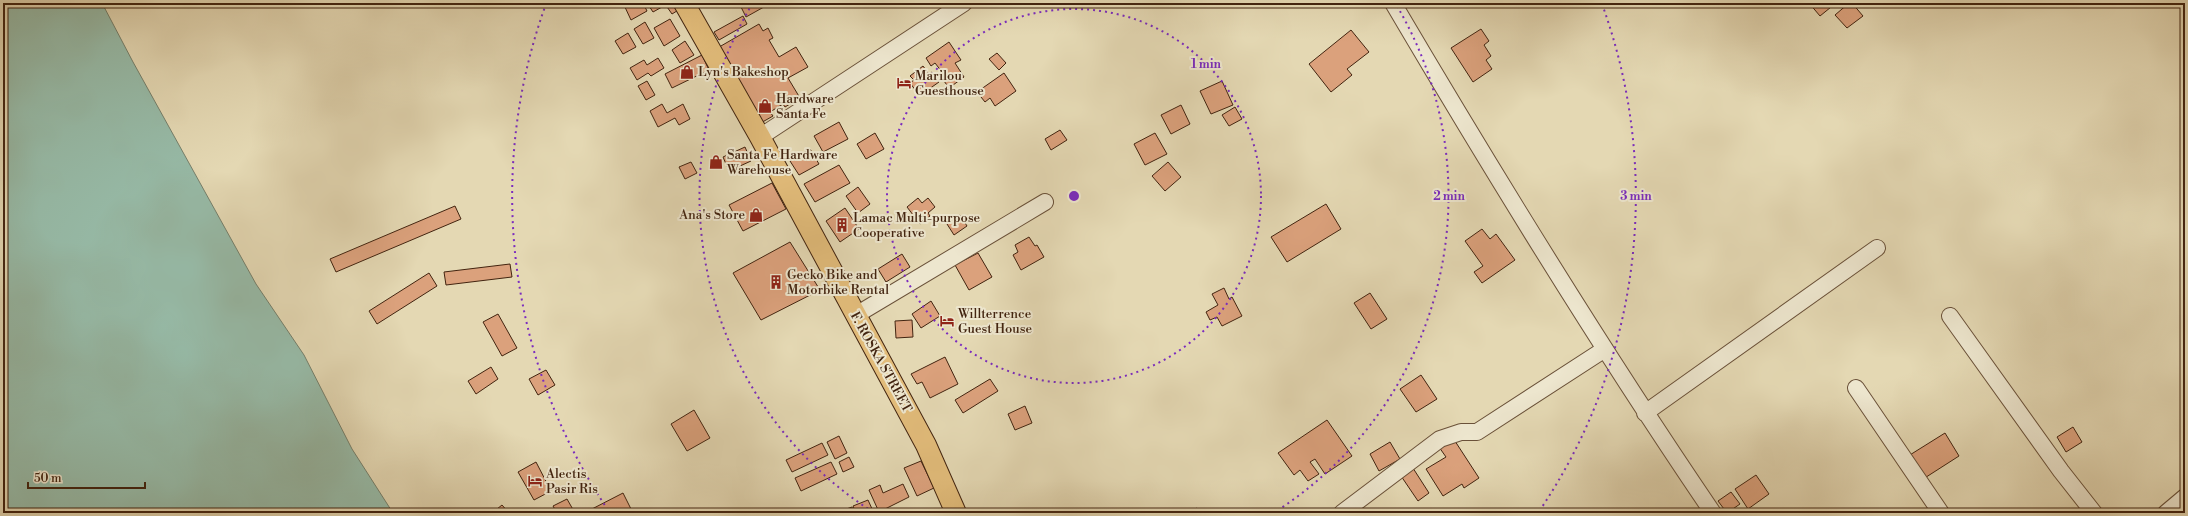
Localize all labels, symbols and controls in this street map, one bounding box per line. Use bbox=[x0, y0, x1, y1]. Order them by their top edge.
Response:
text: 1 min bbox=[1191, 57, 1222, 72]
shop icon: Lyn's Bakeshop bbox=[679, 64, 695, 80]
place label: Lyn's Bakeshop bbox=[698, 64, 789, 80]
place label: Marilou Guesthouse bbox=[915, 68, 984, 99]
hotel icon: Marilou Guesthouse bbox=[896, 75, 912, 91]
place label: Hardware Santa Fe bbox=[776, 91, 834, 122]
shop icon: Hardware Santa Fe bbox=[757, 98, 773, 114]
place label: Santa Fe Hardware Warehouse bbox=[726, 147, 838, 178]
shop icon: Santa Fe Hardware Warehouse bbox=[708, 154, 724, 170]
centre of rings bbox=[1067, 189, 1081, 203]
text: 2 min bbox=[1433, 189, 1465, 204]
text: 3 min bbox=[1620, 189, 1652, 204]
place label: Ana's Store bbox=[678, 207, 745, 223]
shop icon: Ana's Store bbox=[748, 207, 764, 223]
place label: Lamac Multi-purpose Cooperative bbox=[853, 210, 981, 241]
building icon: Lamac Multi-purpose Cooperative bbox=[834, 217, 850, 233]
place label: Gecko Bike and Motorbike Rental bbox=[787, 267, 889, 298]
building icon: Gecko Bike and Motorbike Rental bbox=[768, 274, 784, 290]
place label: Willterrence Guest House bbox=[957, 306, 1032, 337]
street label: F. ROSKA STREET bbox=[847, 309, 915, 415]
hotel icon: Willterrence Guest House bbox=[939, 313, 955, 329]
scale bar bbox=[28, 464, 145, 490]
place label: Alectis Pasir Ris bbox=[545, 466, 598, 497]
text: 50 m bbox=[34, 471, 62, 486]
hotel icon: Alectis Pasir Ris bbox=[527, 473, 543, 489]

